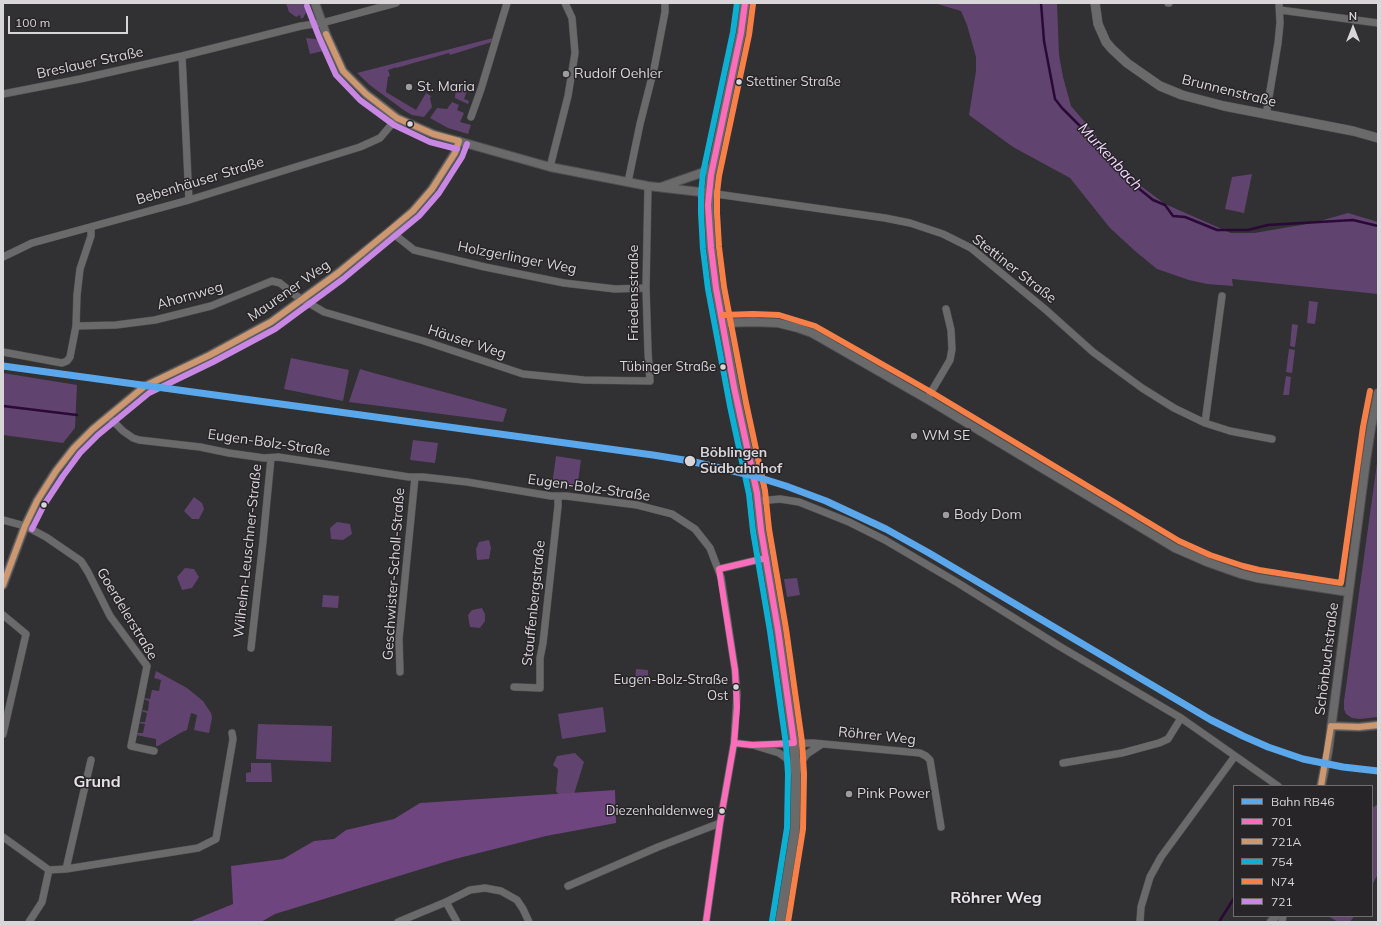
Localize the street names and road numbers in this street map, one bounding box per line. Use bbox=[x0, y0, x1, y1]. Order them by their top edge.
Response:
street label: Breslauer Straße bbox=[35, 43, 145, 83]
street label: Brunnenstraße bbox=[1180, 71, 1278, 111]
street label: Bebenhäuser Straße bbox=[134, 154, 266, 208]
street label: Stettiner Straße bbox=[969, 231, 1059, 307]
street label: Holzgerlinger Weg bbox=[456, 238, 578, 278]
street label: Friedensstraße bbox=[626, 245, 642, 341]
street label: Maurener Weg bbox=[245, 256, 333, 326]
street label: Ahornweg bbox=[155, 279, 225, 313]
street label: Häuser Weg bbox=[426, 321, 508, 363]
street label: Eugen-Bolz-Straße bbox=[207, 426, 331, 460]
street label: Wilhelm-Leuschner-Straße bbox=[231, 463, 265, 639]
street label: Eugen-Bolz-Straße bbox=[527, 471, 651, 505]
street label: Geschwister-Scholl-Straße bbox=[380, 487, 408, 661]
street label: Stauffenbergstraße bbox=[519, 539, 549, 667]
street label: Goerdelerstraße bbox=[93, 565, 161, 663]
street label: Schönbuchstraße bbox=[1312, 602, 1342, 716]
street label: Röhrer Weg bbox=[837, 724, 917, 748]

